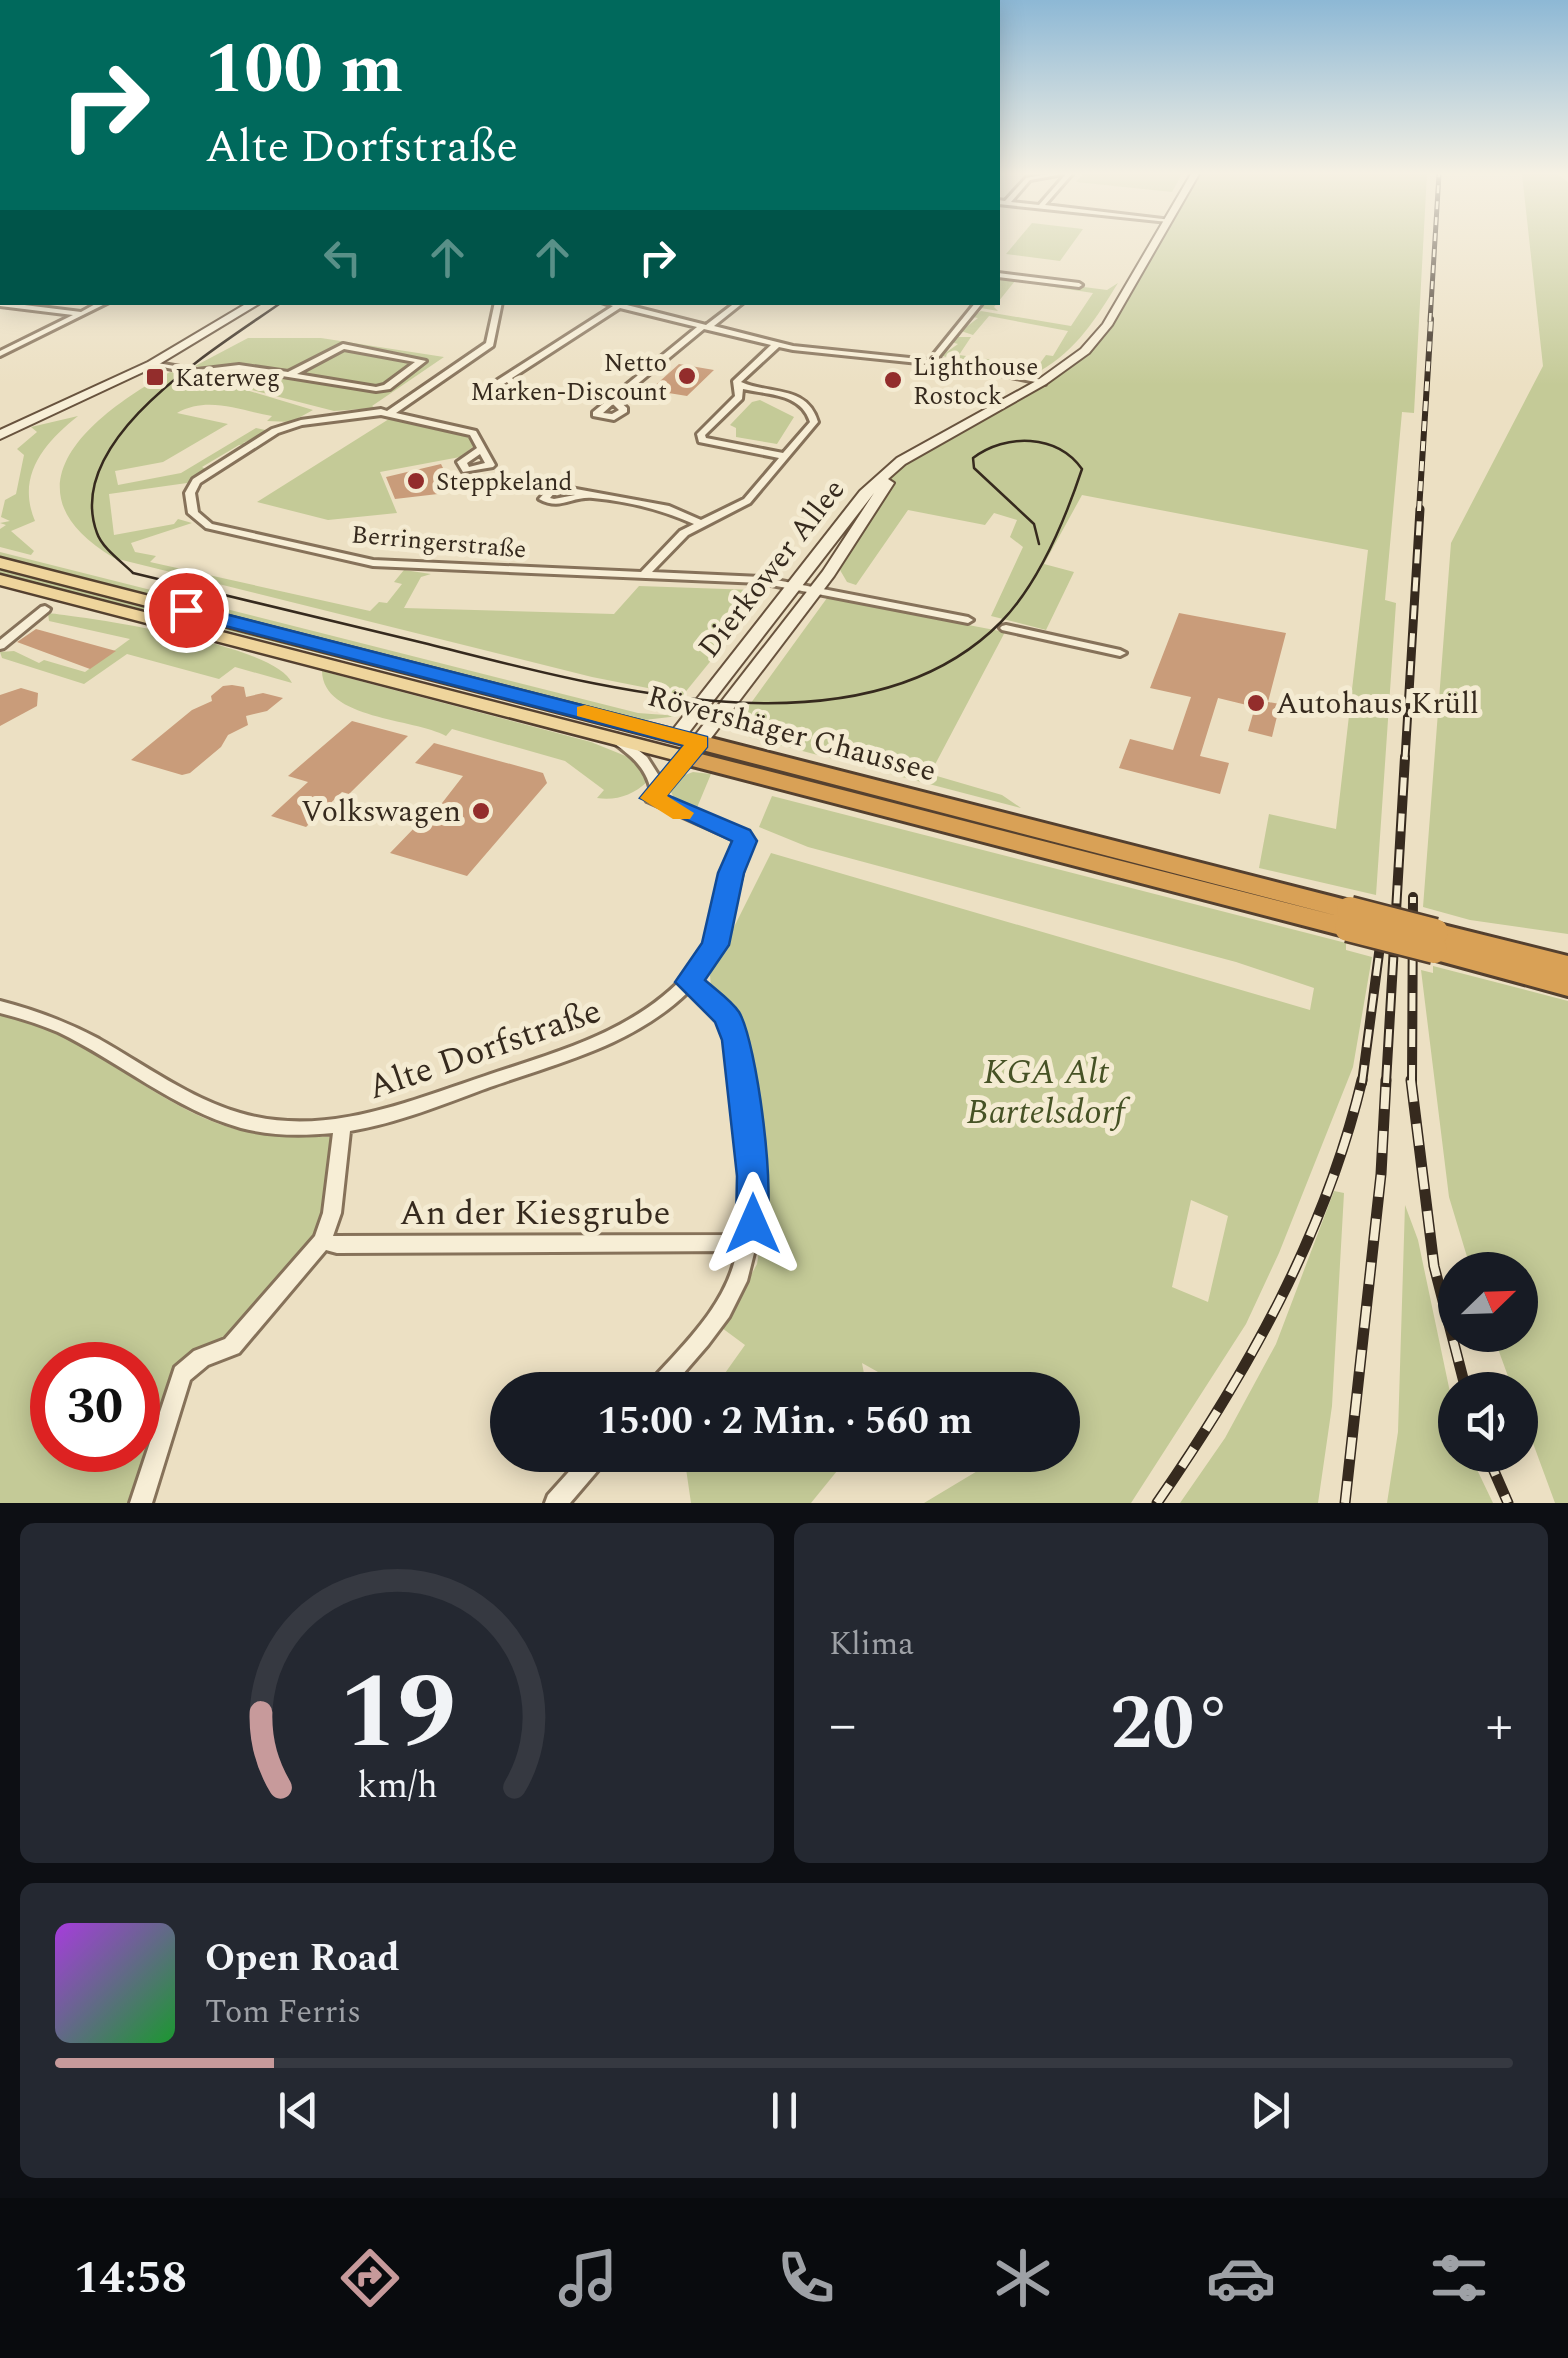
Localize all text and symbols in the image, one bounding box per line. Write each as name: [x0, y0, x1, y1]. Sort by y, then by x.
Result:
text: 100 m: [205, 17, 403, 123]
icon: right: [40, 40, 170, 170]
text: Alte Dorfstraße: [205, 113, 518, 182]
icon: left: [315, 230, 370, 285]
icon: ahead: [420, 230, 475, 285]
icon: ahead: [525, 230, 580, 285]
icon: right: [630, 230, 685, 285]
place label: Netto Marken-Discount: [470, 345, 667, 412]
place label: Lighthouse Rostock: [913, 349, 1038, 416]
place label: Katerweg: [175, 360, 280, 398]
marker: Netto Marken-Discount: [676, 365, 698, 387]
marker: Katerweg: [144, 366, 166, 388]
marker: Lighthouse Rostock: [882, 369, 904, 391]
place label: Steppkeland: [436, 464, 573, 502]
street label: Dierkower Allee: [687, 469, 857, 668]
marker: Steppkeland: [405, 470, 427, 492]
street label: Berringerstraße: [350, 516, 528, 570]
pin: [144, 568, 229, 653]
icon: arrive: [159, 583, 214, 638]
street label: Rövershäger Chaussee: [642, 673, 941, 795]
place label: Autohaus Krüll: [1276, 681, 1479, 727]
marker: Autohaus Krüll: [1245, 692, 1267, 714]
place label: Volkswagen: [301, 789, 461, 835]
marker: Volkswagen: [470, 800, 492, 822]
street label: Alte Dorfstraße: [361, 985, 608, 1114]
park label: KGA Alt Bartelsdorf: [966, 1046, 1131, 1139]
position arrow: [701, 1172, 805, 1276]
street label: An der Kiesgrube: [399, 1187, 671, 1240]
north arrow: [1438, 1252, 1538, 1352]
map controls: [1438, 1252, 1538, 1472]
speed limit sign: 30: [30, 1342, 160, 1472]
button: sound: [1438, 1372, 1538, 1472]
text: 15:00 · 2 Min. · 560 m: [597, 1393, 973, 1451]
text: Klima: [829, 1620, 914, 1669]
text: 19: [339, 1635, 455, 1793]
text: 20°: [1110, 1668, 1232, 1782]
text: −: [829, 1684, 857, 1767]
text: +: [1485, 1684, 1513, 1767]
text: km/h: [357, 1759, 437, 1814]
text: Open Road: [205, 1930, 400, 1988]
text: Tom Ferris: [205, 1988, 361, 2037]
icon: previous: [271, 2083, 326, 2138]
icon: pause: [757, 2083, 812, 2138]
icon: next: [1243, 2083, 1298, 2138]
icon: directions: [335, 2243, 405, 2313]
icon: music: [553, 2243, 623, 2313]
icon: phone: [771, 2243, 841, 2313]
icon: climate: [988, 2243, 1058, 2313]
icon: car: [1206, 2243, 1276, 2313]
icon: filters: [1424, 2243, 1494, 2313]
text: 14:58: [74, 2244, 187, 2313]

